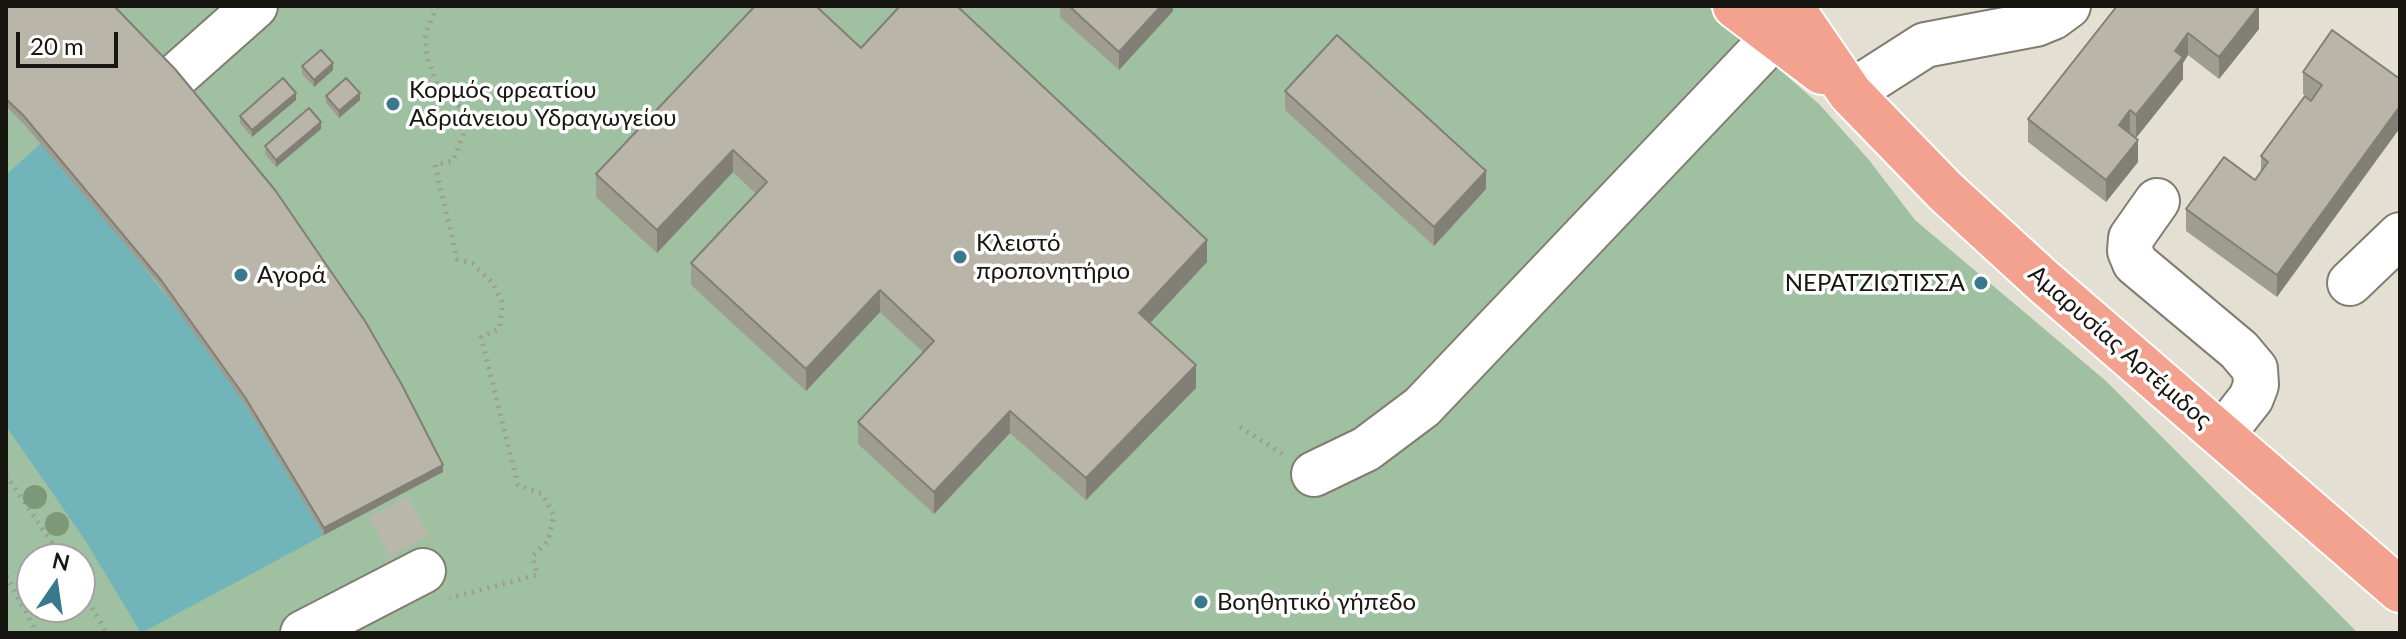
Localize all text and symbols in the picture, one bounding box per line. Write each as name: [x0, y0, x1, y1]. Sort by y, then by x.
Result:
scale bar: [20, 16, 122, 66]
text: 20 m: [30, 31, 84, 60]
place label: Κορμός φρεατίου Αδριάνειου Υδραγωγείου: [409, 76, 677, 132]
marker: Κορμός φρεατίου Αδριάνειου Υδραγωγείου: [384, 95, 402, 113]
place label: Κλειστό προπονητήριο: [976, 229, 1130, 285]
marker: Κλειστό προπονητήριο: [951, 248, 969, 266]
street label: Αμαρυσίας Αρτέμιδος: [2022, 260, 2218, 434]
place label: Αγορά: [257, 261, 326, 289]
marker: Αγορά: [232, 266, 250, 284]
place label: ΝΕΡΑΤΖΙΩΤΙΣΣΑ: [1785, 269, 1965, 297]
marker: ΝΕΡΑΤΖΙΩΤΙΣΣΑ: [1972, 274, 1990, 292]
north arrow: [16, 543, 96, 623]
text: N: [50, 546, 72, 576]
place label: Βοηθητικό γήπεδο: [1217, 588, 1416, 616]
marker: Βοηθητικό γήπεδο: [1192, 593, 1210, 611]

